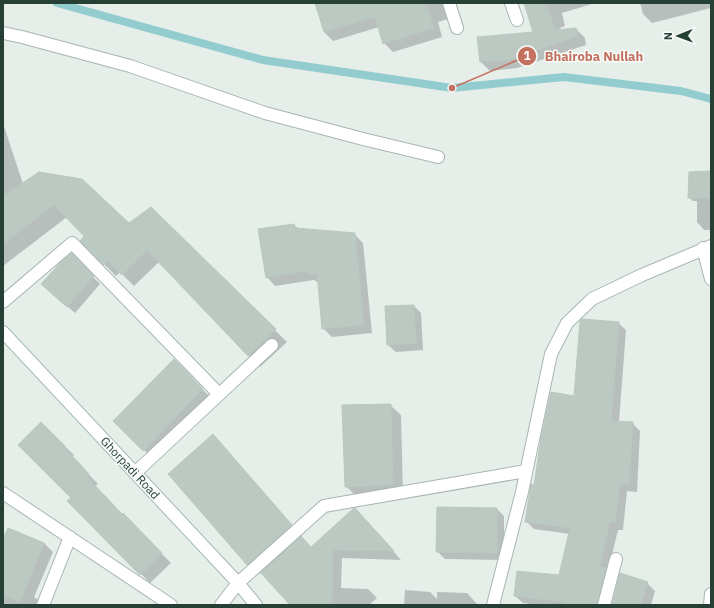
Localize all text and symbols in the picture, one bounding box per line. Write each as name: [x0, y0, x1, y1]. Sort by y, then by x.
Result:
north arrow: [658, 16, 698, 56]
text: N: [661, 32, 675, 40]
callout: Bhairoba Nullah: [517, 44, 651, 69]
text: 1: [523, 48, 531, 63]
text: Bhairoba Nullah: [545, 48, 643, 65]
street label: Ghorpadi Road: [98, 433, 163, 502]

